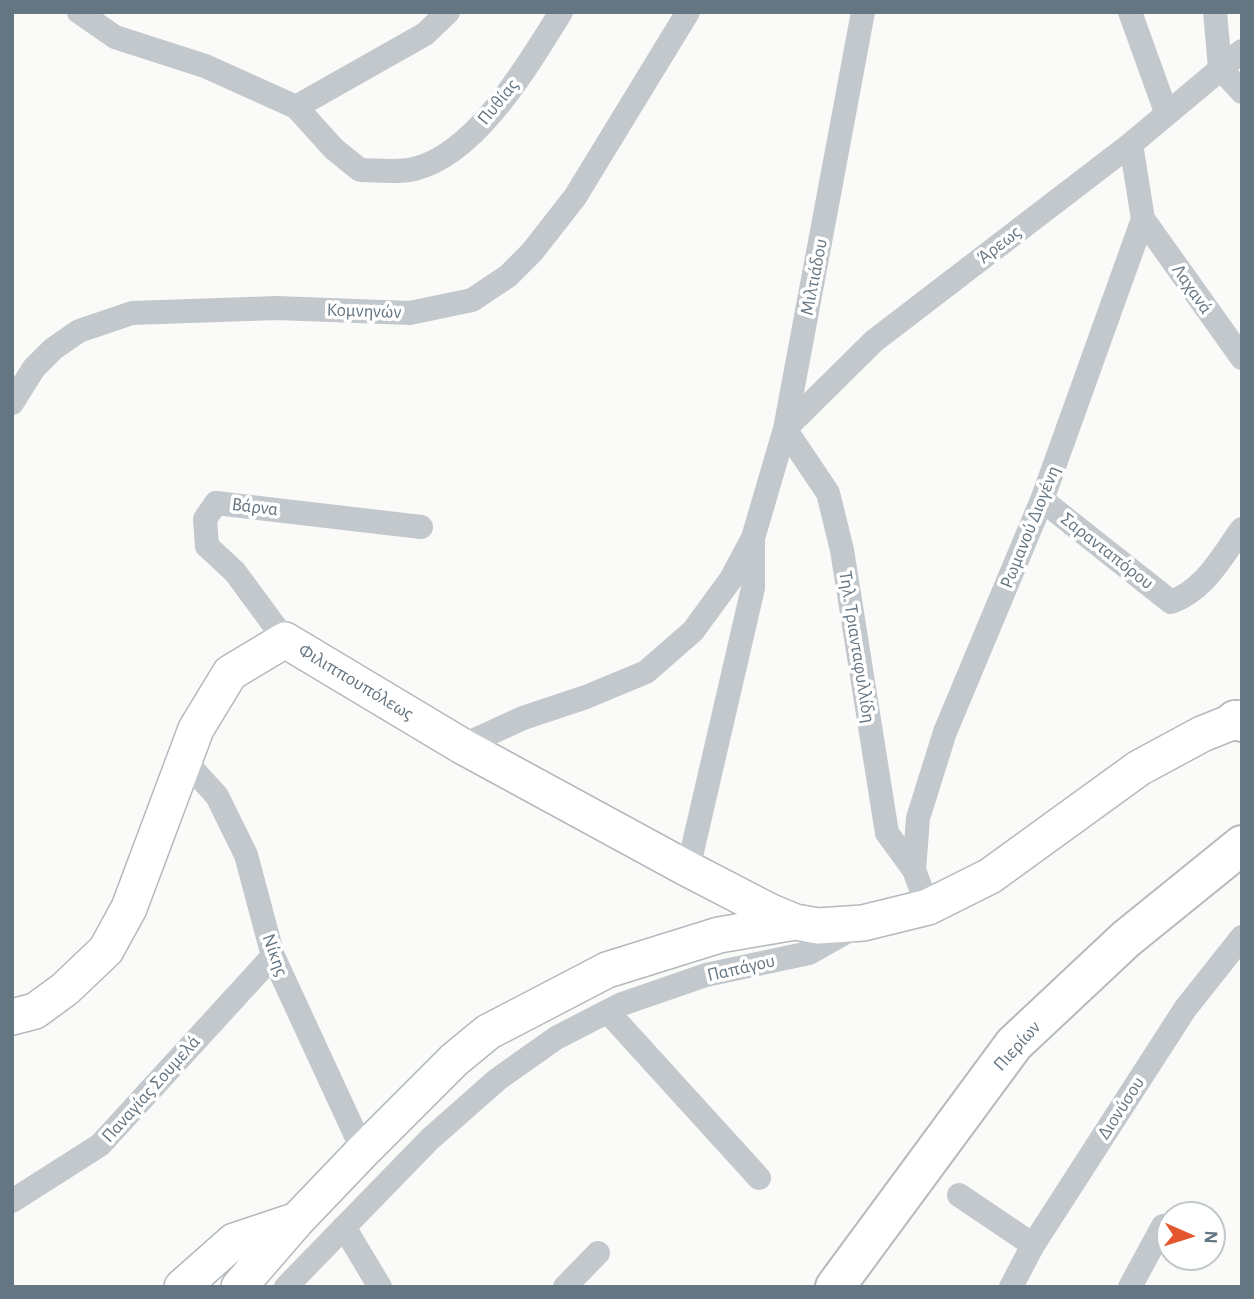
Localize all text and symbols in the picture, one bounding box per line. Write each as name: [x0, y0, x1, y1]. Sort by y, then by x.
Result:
street label: Πυθίας: [473, 74, 523, 130]
street label: Άρεως: [973, 221, 1025, 269]
street label: Μιλτιάδου: [795, 237, 833, 317]
street label: Λαχανά: [1167, 260, 1217, 318]
street label: Κομνηνών: [326, 298, 402, 324]
street label: Ρωμανού Διογένη: [995, 462, 1065, 592]
street label: Βάρνα: [230, 493, 280, 521]
street label: Σαρανταπόρου: [1056, 508, 1158, 594]
street label: Τηλ. Τριανταφυλλίδη: [834, 569, 880, 725]
street label: Φιλιππουπόλεως: [294, 639, 418, 725]
street label: Νίκης: [257, 931, 293, 979]
street label: Παπάγου: [705, 949, 777, 987]
street label: Πιερίων: [989, 1016, 1045, 1076]
street label: Παναγίας Σουμελά: [97, 1031, 205, 1147]
street label: Διονύσου: [1092, 1072, 1150, 1144]
north arrow: [1156, 1201, 1226, 1271]
text: N: [1201, 1230, 1220, 1244]

